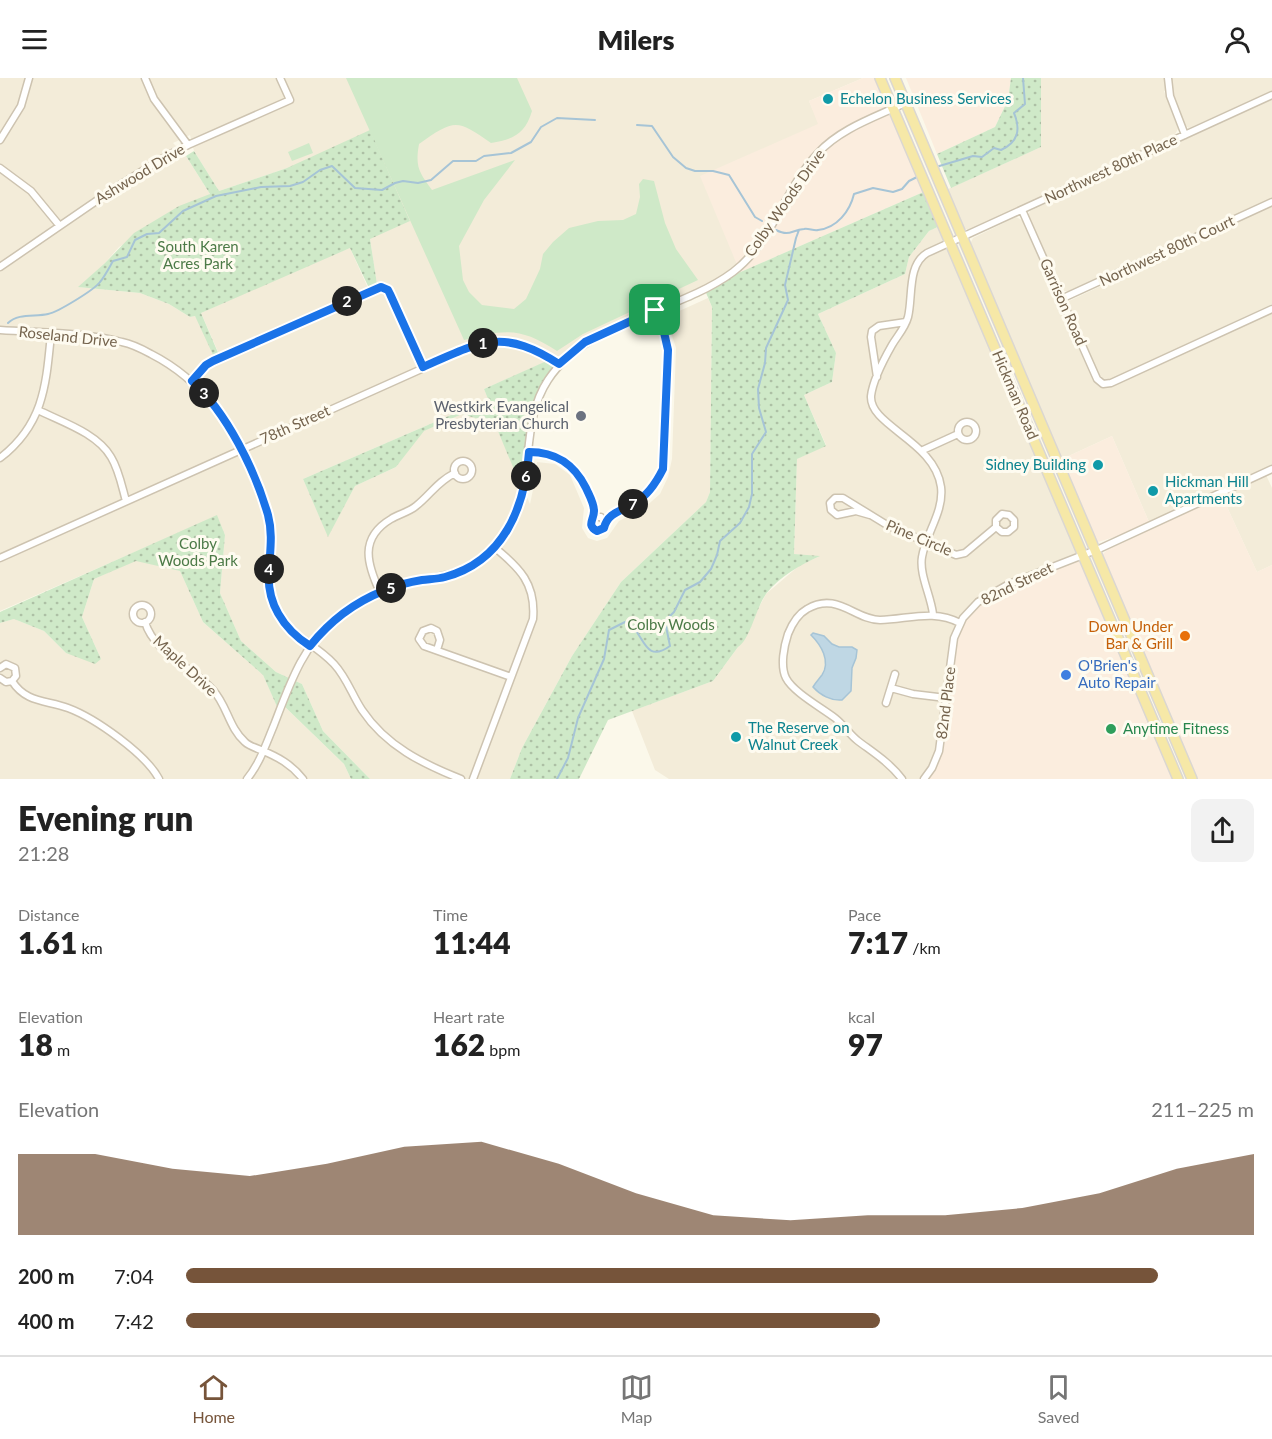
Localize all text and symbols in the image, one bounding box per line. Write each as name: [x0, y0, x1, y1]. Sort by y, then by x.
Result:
icon: menu: [18, 23, 51, 56]
text: Milers: [598, 23, 674, 56]
icon: person: [1221, 23, 1254, 56]
place label: Echelon Business Services: [840, 89, 1011, 107]
marker: Echelon Business Services: [821, 92, 835, 106]
street label: Northwest 80th Place: [1041, 129, 1180, 207]
street label: Ashwood Drive: [91, 139, 188, 207]
street label: Colby Woods Drive: [740, 145, 828, 260]
street label: Northwest 80th Court: [1096, 211, 1237, 289]
park label: South Karen Acres Park: [157, 237, 239, 272]
street label: Garrison Road: [1037, 255, 1091, 348]
pin: [629, 284, 680, 335]
pin: 2: [332, 286, 362, 316]
text: 2: [342, 291, 352, 310]
icon: arrive: [638, 293, 671, 326]
street label: Roseland Drive: [18, 322, 118, 350]
pin: 1: [468, 328, 498, 358]
text: 1: [478, 333, 488, 352]
street label: Hickman Road: [989, 347, 1043, 442]
pin: 3: [189, 378, 219, 408]
text: 3: [199, 383, 209, 402]
place label: Westkirk Evangelical Presbyterian Church: [434, 397, 569, 432]
street label: 78th Street: [257, 400, 333, 447]
marker: Westkirk Evangelical Presbyterian Church: [574, 409, 588, 423]
place label: Sidney Building: [985, 455, 1086, 473]
marker: Sidney Building: [1091, 458, 1105, 472]
pin: 6: [511, 461, 541, 491]
text: 6: [521, 466, 531, 485]
place label: Hickman Hill Apartments: [1165, 472, 1249, 507]
marker: Hickman Hill Apartments: [1146, 484, 1160, 498]
pin: 7: [618, 489, 648, 519]
text: 7: [628, 494, 638, 513]
street label: Pine Circle: [884, 515, 955, 559]
park label: Colby Woods Park: [158, 534, 238, 569]
pin: 4: [254, 554, 284, 584]
street label: 82nd Street: [978, 558, 1056, 608]
text: 4: [264, 559, 274, 578]
pin: 5: [376, 573, 406, 603]
text: 5: [386, 578, 396, 597]
park label: Colby Woods: [627, 615, 715, 633]
place label: Down Under Bar & Grill: [1088, 617, 1174, 652]
marker: Down Under Bar & Grill: [1178, 629, 1192, 643]
street label: Maple Drive: [150, 631, 221, 699]
place label: O'Brien's Auto Repair: [1078, 656, 1156, 691]
street label: 82nd Place: [932, 666, 958, 740]
marker: O'Brien's Auto Repair: [1059, 668, 1073, 682]
place label: The Reserve on Walnut Creek: [748, 718, 850, 753]
place label: Anytime Fitness: [1123, 719, 1229, 737]
marker: Anytime Fitness: [1104, 722, 1118, 736]
marker: The Reserve on Walnut Creek: [729, 730, 743, 744]
text: Evening run: [18, 798, 193, 838]
button: share: [1191, 799, 1254, 862]
text: 21:28: [18, 841, 69, 865]
text: Distance: [18, 905, 79, 924]
text: Time: [433, 905, 468, 924]
text: Pace: [848, 905, 881, 924]
text: 1.61: [18, 924, 77, 960]
text: 11:44: [433, 924, 511, 960]
text: 7:17: [848, 924, 908, 960]
text: km: [77, 938, 103, 957]
text: /km: [908, 938, 941, 957]
text: Elevation: [18, 1007, 83, 1026]
text: Heart rate: [433, 1007, 505, 1026]
text: kcal: [848, 1007, 875, 1026]
text: 18: [18, 1026, 53, 1062]
text: 162: [433, 1026, 485, 1062]
text: 97: [848, 1026, 883, 1062]
text: m: [53, 1040, 70, 1059]
text: bpm: [485, 1040, 520, 1059]
text: Elevation: [18, 1097, 99, 1121]
text: 211–225 m: [1151, 1097, 1254, 1121]
text: 200 m: [18, 1264, 74, 1288]
text: 7:04: [114, 1264, 154, 1288]
text: 400 m: [18, 1309, 74, 1333]
text: 7:42: [114, 1309, 154, 1333]
tab: Home: [192, 1371, 235, 1426]
tab: Map: [620, 1371, 653, 1426]
tab: Saved: [1038, 1371, 1080, 1426]

